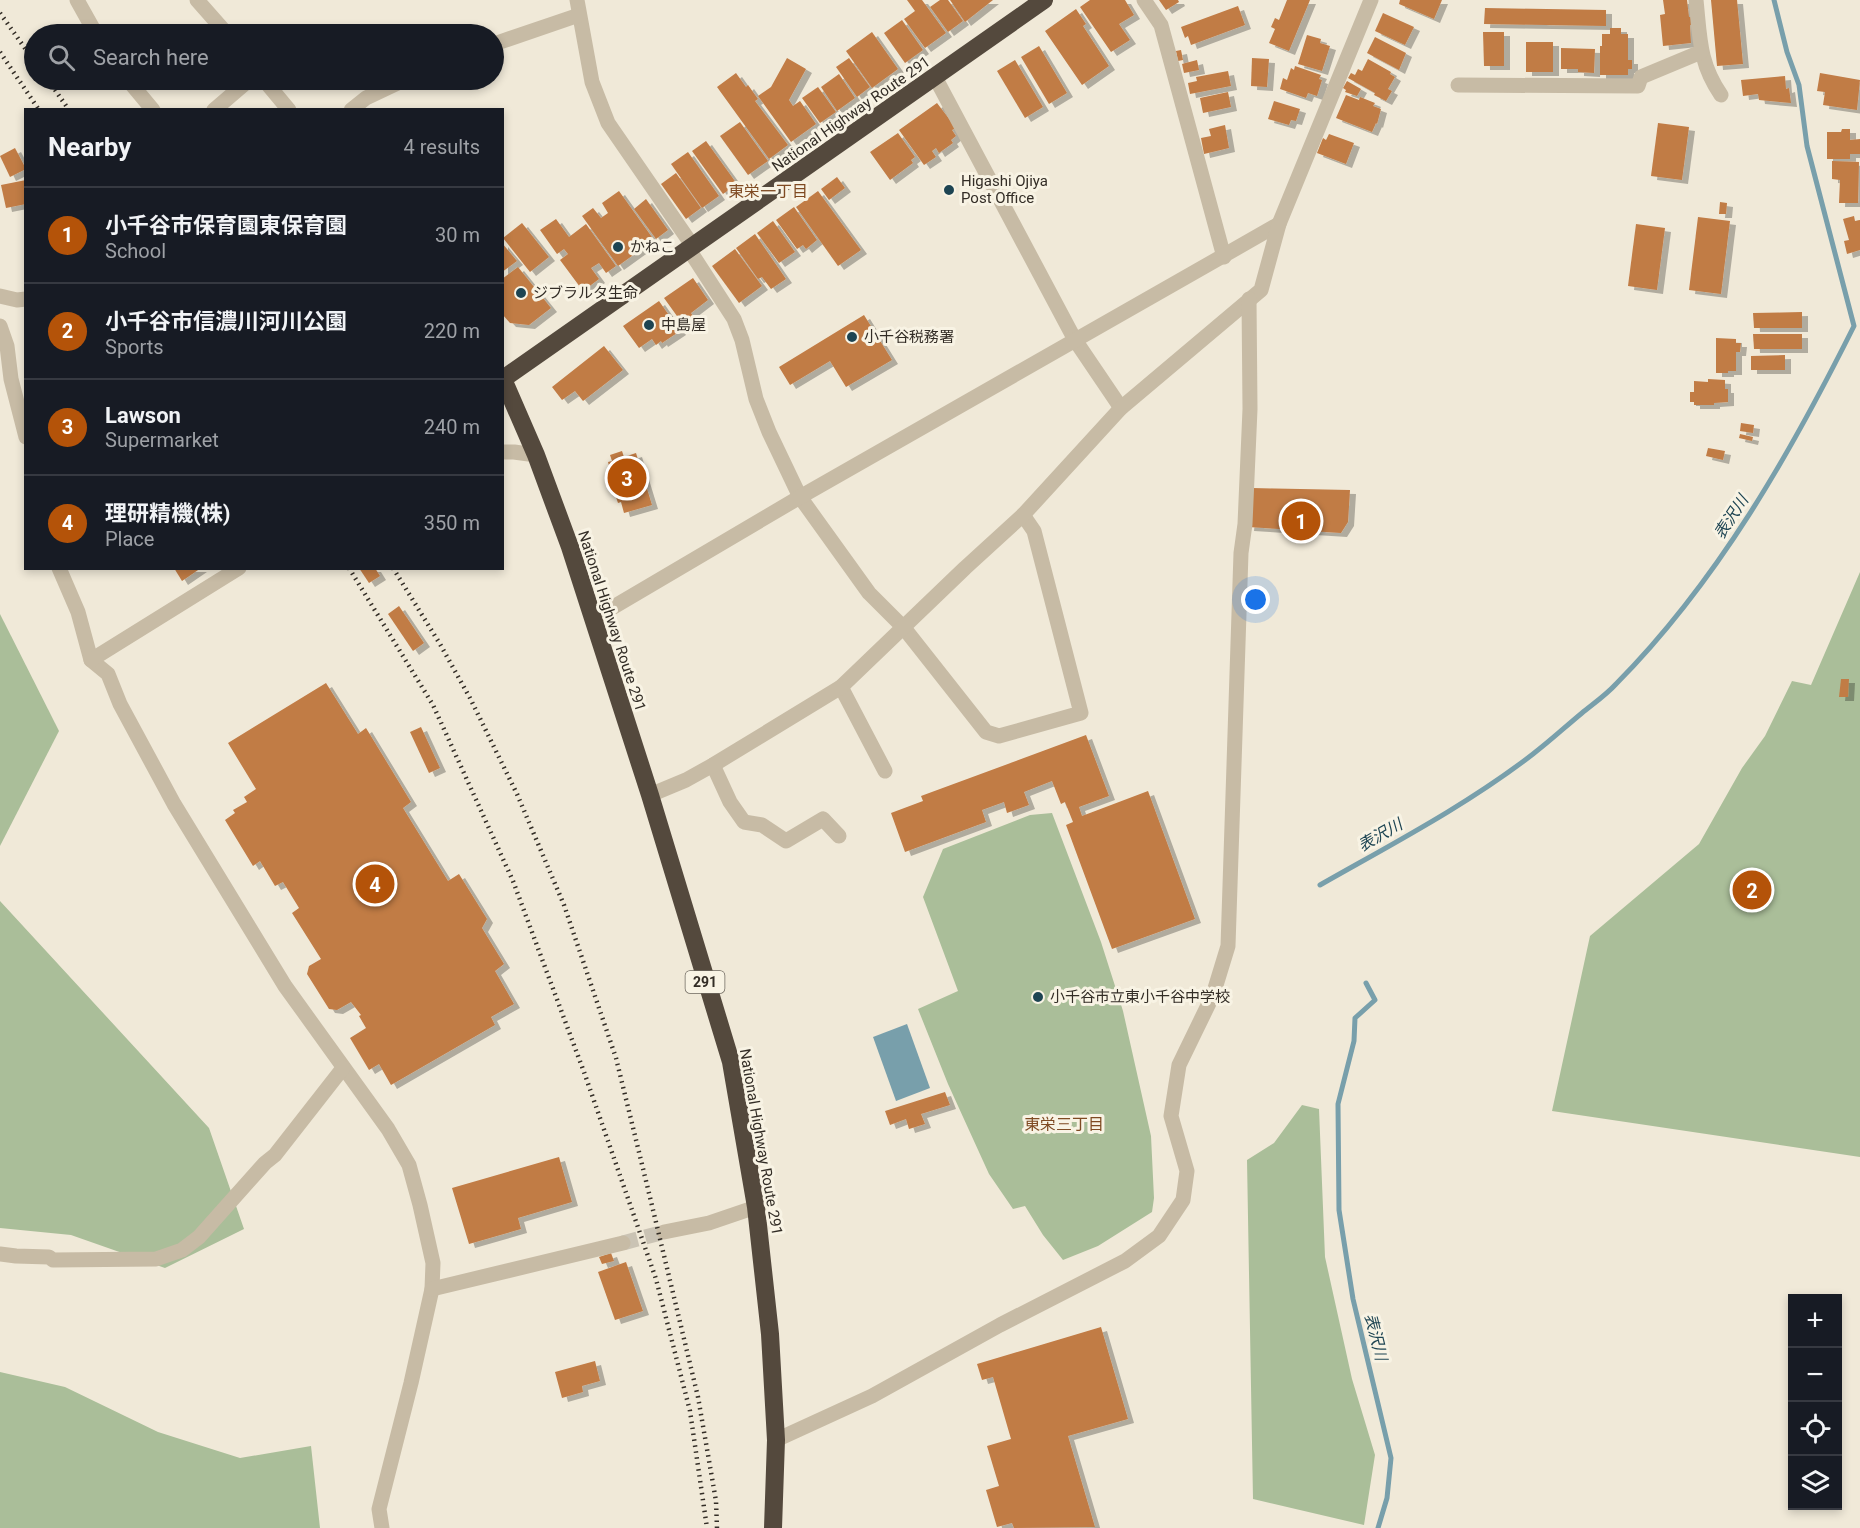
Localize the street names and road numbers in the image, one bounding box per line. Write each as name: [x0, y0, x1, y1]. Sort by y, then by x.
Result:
street label: National Highway Route 291: [768, 52, 934, 176]
street label: National Highway Route 291: [574, 528, 650, 714]
road number: 291: [686, 971, 724, 993]
street label: National Highway Route 291: [736, 1047, 786, 1237]

